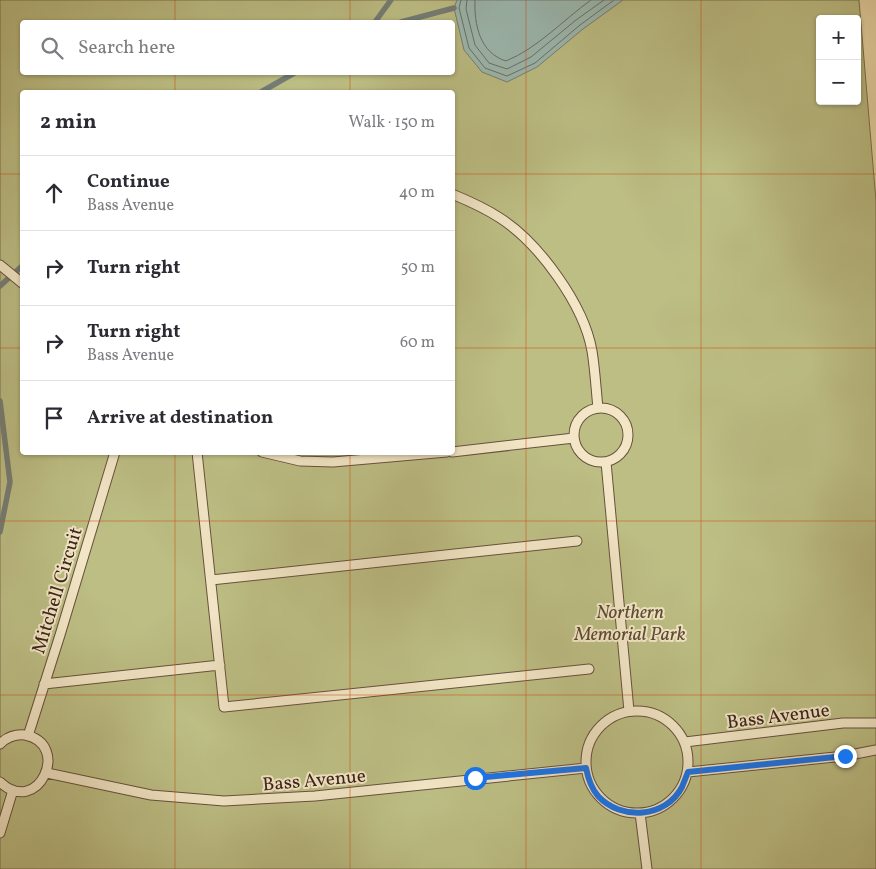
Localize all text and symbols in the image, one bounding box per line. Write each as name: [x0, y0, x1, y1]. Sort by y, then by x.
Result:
map controls: [816, 15, 861, 105]
button: +: [816, 15, 861, 60]
search box: [20, 20, 455, 75]
icon: search: [38, 34, 66, 62]
text: Search here: [78, 35, 175, 61]
button: −: [816, 60, 861, 105]
text: 2 min: [40, 108, 97, 137]
text: Walk · 150 m: [349, 112, 435, 134]
text: Continue: [87, 169, 170, 195]
icon: ahead: [40, 179, 68, 207]
text: 40 m: [399, 182, 435, 204]
text: Bass Avenue: [87, 195, 174, 217]
icon: right: [40, 254, 68, 282]
text: Turn right: [87, 255, 180, 281]
text: 50 m: [401, 257, 435, 279]
text: Turn right: [87, 319, 180, 345]
icon: right: [40, 329, 68, 357]
text: 60 m: [400, 332, 435, 354]
text: Bass Avenue: [87, 345, 174, 367]
icon: arrive: [40, 404, 68, 432]
text: Arrive at destination: [87, 405, 273, 431]
street label: Mitchell Circuit: [26, 524, 90, 657]
park label: Northern Memorial Park: [573, 600, 686, 648]
street label: Bass Avenue: [725, 698, 831, 736]
route end: [834, 745, 857, 768]
street label: Bass Avenue: [261, 764, 367, 798]
route start: [464, 767, 487, 790]

